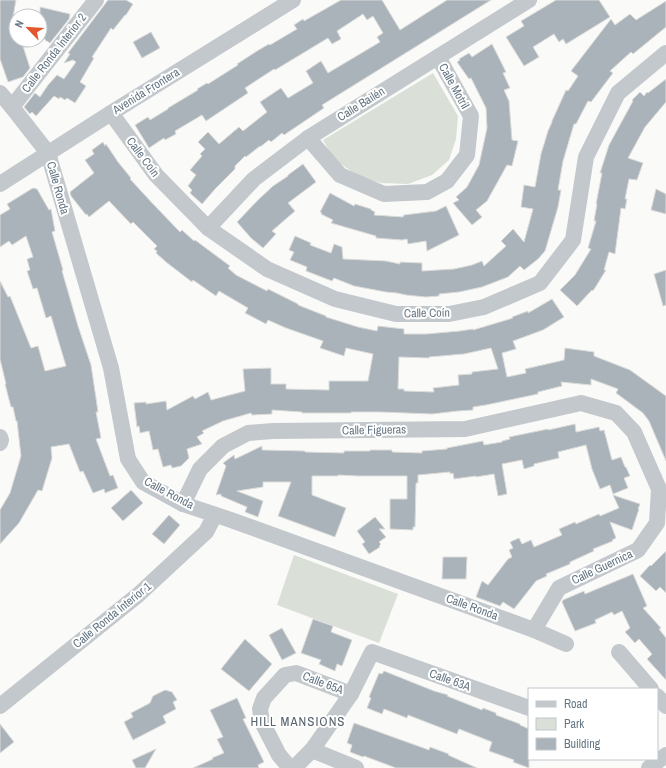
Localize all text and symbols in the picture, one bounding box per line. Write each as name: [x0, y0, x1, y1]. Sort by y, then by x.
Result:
north arrow: [8, 8, 48, 48]
street label: Calle Ronda Interior 2: [18, 10, 90, 96]
text: N: [11, 18, 27, 30]
street label: Calle Motril: [435, 60, 473, 112]
street label: Avenida Frontera: [109, 64, 183, 118]
street label: Calle Bailén: [334, 83, 388, 125]
street label: Calle Coín: [123, 134, 163, 180]
street label: Calle Ronda: [43, 160, 73, 217]
street label: Calle Coín: [404, 305, 450, 321]
street label: Calle Figueras: [342, 421, 406, 439]
street label: Calle Ronda: [141, 473, 197, 513]
street label: Calle Guernica: [569, 546, 636, 588]
street label: Calle Ronda Interior 1: [70, 578, 155, 652]
street label: Calle Ronda: [444, 590, 501, 624]
street label: Calle 63A: [427, 665, 473, 695]
street label: Calle 65A: [300, 668, 346, 698]
legend: [528, 688, 658, 760]
text: Road: [564, 696, 588, 712]
district label: HILL MANSIONS: [251, 713, 345, 730]
text: Park: [564, 716, 584, 732]
text: Building: [564, 736, 601, 752]

